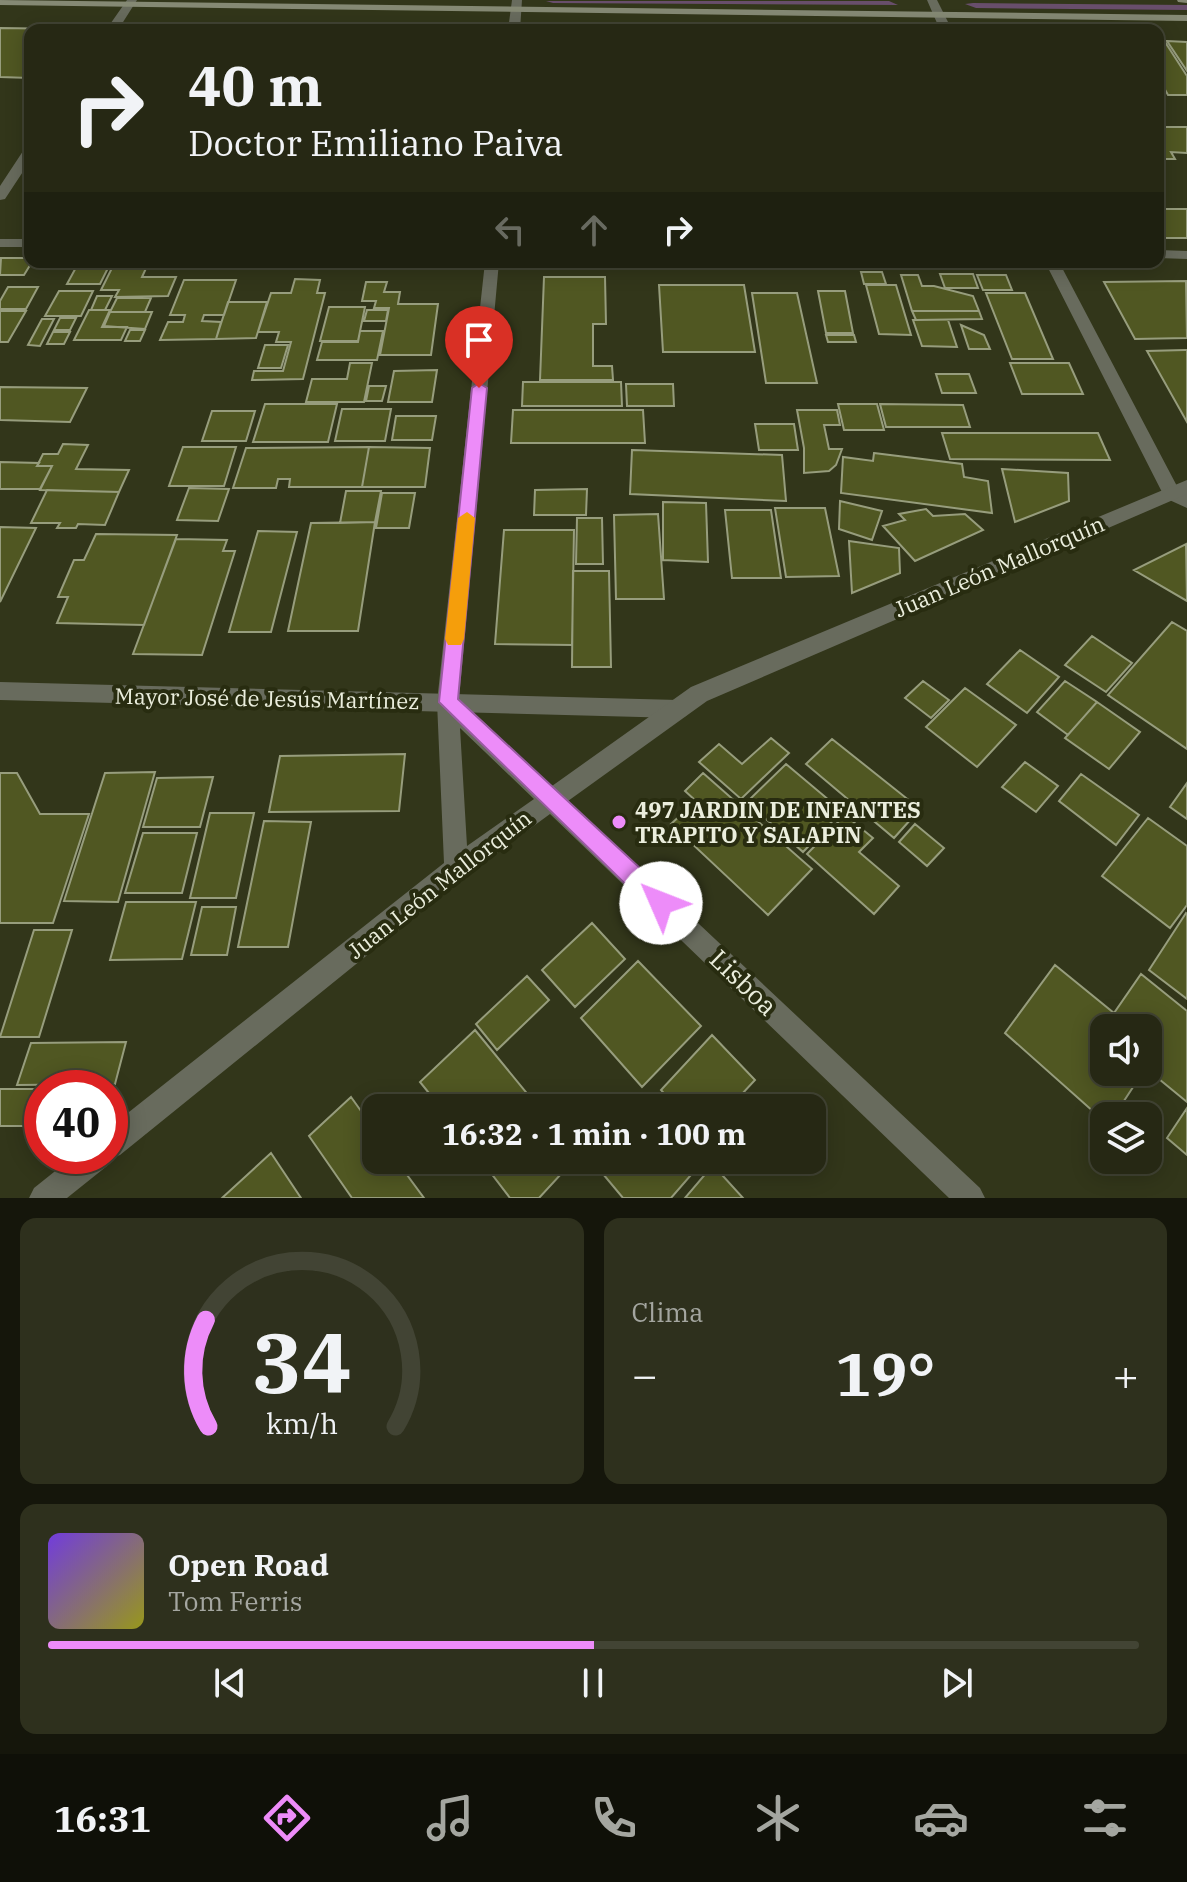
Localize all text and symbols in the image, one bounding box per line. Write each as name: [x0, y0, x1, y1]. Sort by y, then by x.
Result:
text: 40 m: [188, 49, 323, 121]
icon: right: [56, 56, 160, 160]
text: Doctor Emiliano Paiva: [188, 119, 564, 166]
icon: left: [488, 208, 532, 252]
icon: ahead: [572, 208, 616, 252]
icon: right: [656, 208, 700, 252]
pin: [445, 306, 513, 388]
icon: arrive: [457, 318, 501, 362]
street label: Juan León Mallorquín: [890, 509, 1108, 623]
street label: Mayor José de Jesús Martínez: [115, 681, 419, 715]
place label: 497 JARDIN DE INFANTES TRAPITO Y SALAPIN: [635, 795, 921, 849]
street label: Juan León Mallorquín: [341, 803, 537, 965]
marker: 497 JARDIN DE INFANTES TRAPITO Y SALAPIN: [610, 813, 628, 831]
position arrow: [619, 861, 703, 945]
street label: Lisboa: [703, 942, 785, 1022]
map controls: [1090, 1014, 1162, 1174]
button: sound: [1090, 1014, 1162, 1086]
speed limit sign: 40: [24, 1070, 128, 1174]
button: layers: [1090, 1102, 1162, 1174]
text: 16:32 · 1 min · 100 m: [442, 1114, 746, 1153]
text: Clima: [632, 1295, 703, 1329]
text: 34: [252, 1308, 352, 1416]
text: 19°: [835, 1334, 935, 1413]
text: −: [632, 1346, 658, 1403]
text: +: [1113, 1346, 1139, 1403]
text: km/h: [266, 1405, 338, 1442]
text: Open Road: [168, 1545, 329, 1584]
text: Tom Ferris: [168, 1584, 302, 1618]
icon: previous: [208, 1661, 252, 1705]
icon: pause: [571, 1661, 615, 1705]
icon: next: [935, 1661, 979, 1705]
icon: directions: [259, 1790, 315, 1846]
icon: music: [422, 1790, 478, 1846]
icon: phone: [586, 1790, 642, 1846]
icon: climate: [750, 1790, 806, 1846]
icon: car: [913, 1790, 969, 1846]
icon: filters: [1077, 1790, 1133, 1846]
text: 16:31: [54, 1795, 151, 1842]

